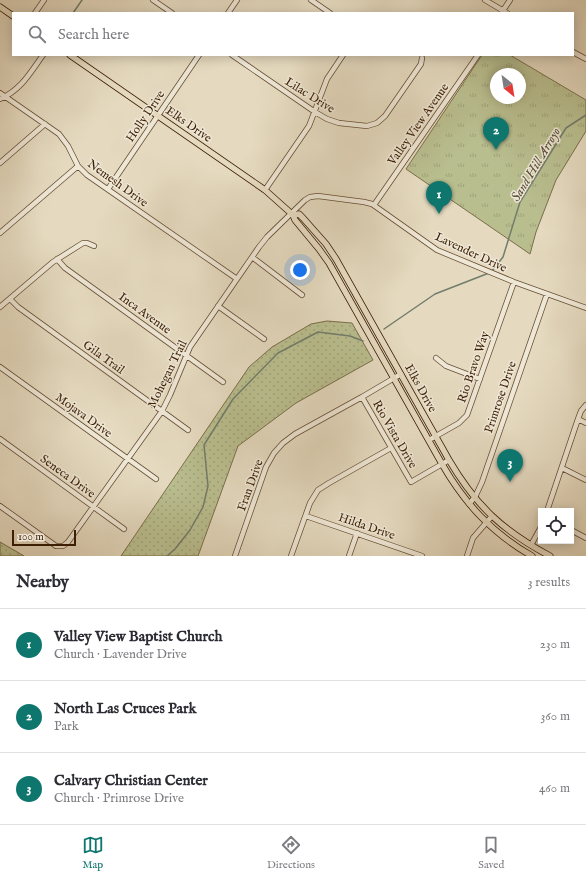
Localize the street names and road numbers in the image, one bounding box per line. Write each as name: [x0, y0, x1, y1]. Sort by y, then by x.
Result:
street label: Lilac Drive: [282, 74, 338, 117]
street label: Valley View Avenue: [384, 80, 453, 169]
street label: Holly Drive: [123, 87, 169, 145]
street label: Elks Drive: [163, 103, 215, 146]
street label: Nemesh Drive: [84, 156, 151, 211]
street label: Lavender Drive: [432, 229, 510, 276]
street label: Inca Avenue: [116, 289, 174, 338]
street label: Rio Bravo Way: [454, 329, 493, 405]
street label: Gila Trail: [80, 337, 128, 378]
street label: Mohegan Trail: [144, 337, 191, 411]
street label: Primrose Drive: [481, 359, 520, 435]
street label: Elks Drive: [401, 362, 440, 415]
street label: Mojava Drive: [52, 390, 115, 441]
street label: Rio Vista Drive: [369, 397, 420, 472]
street label: Seneca Drive: [37, 451, 99, 502]
street label: Fran Drive: [234, 457, 267, 513]
street label: Hilda Drive: [337, 510, 398, 543]

